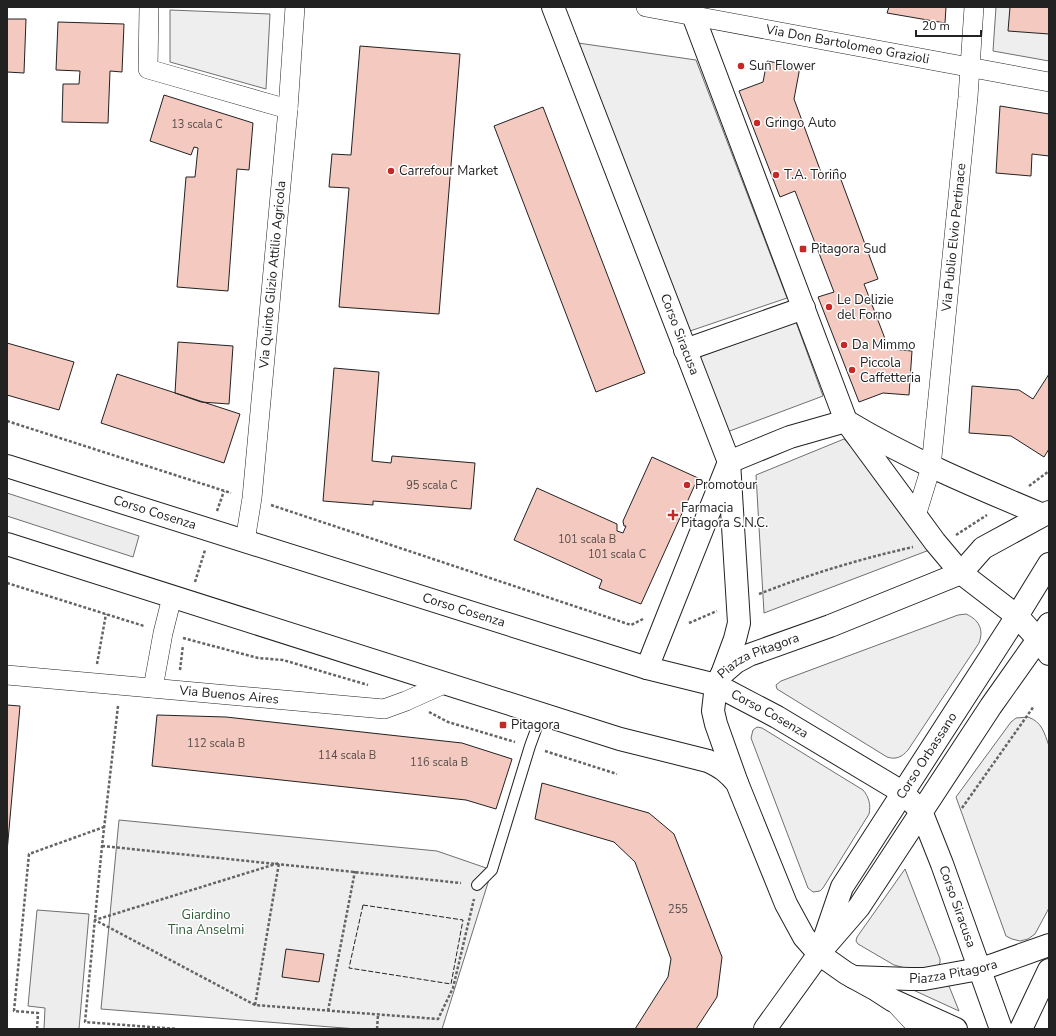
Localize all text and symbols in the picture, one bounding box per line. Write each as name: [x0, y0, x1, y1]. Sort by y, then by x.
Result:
scale bar: [916, 12, 981, 38]
text: 20 m: [922, 18, 950, 34]
street label: Via Don Bartolomeo Grazioli: [763, 20, 931, 69]
place label: Sun Flower: [749, 57, 816, 75]
marker: Sun Flower: [736, 61, 746, 71]
place label: Gringo Auto: [765, 114, 836, 132]
house number: 13 scala C: [171, 117, 223, 132]
marker: Gringo Auto: [752, 118, 762, 128]
place label: Carrefour Market: [399, 162, 498, 180]
street label: Via Publio Elvio Pertinace: [937, 162, 970, 313]
marker: Carrefour Market: [386, 166, 396, 176]
place label: T.A. Torino: [784, 166, 847, 184]
marker: T.A. Torino: [771, 170, 781, 180]
street label: Via Quinto Glizio Attilio Agricola: [255, 180, 290, 370]
place label: Pitagora Sud: [811, 240, 886, 258]
marker: Pitagora Sud: [798, 244, 808, 254]
street label: Corso Siracusa: [656, 291, 704, 378]
place label: Le Delizie del Forno: [837, 291, 894, 324]
marker: Le Delizie del Forno: [824, 302, 834, 312]
place label: Da Mimmo: [852, 336, 916, 354]
marker: Da Mimmo: [839, 340, 849, 350]
place label: Piccola Caffetteria: [860, 354, 921, 387]
marker: Piccola Caffetteria: [847, 365, 857, 375]
place label: Promotour: [695, 476, 757, 494]
house number: 95 scala C: [406, 478, 458, 493]
marker: Promotour: [682, 480, 692, 490]
street label: Corso Cosenza: [111, 491, 198, 534]
place label: Farmacia Pitagora S.N.C.: [681, 499, 768, 532]
marker: Farmacia Pitagora S.N.C.: [668, 510, 678, 520]
house number: 101 scala B: [558, 532, 616, 547]
house number: 101 scala C: [588, 547, 646, 562]
street label: Corso Cosenza: [420, 589, 507, 632]
street label: Piazza Pitagora: [714, 629, 802, 683]
street label: Via Buenos Aires: [178, 681, 280, 708]
street label: Corso Cosenza: [728, 685, 812, 743]
street label: Corso Orbassano: [892, 709, 961, 803]
place label: Pitagora: [511, 716, 560, 734]
marker: Pitagora: [498, 720, 508, 730]
house number: 112 scala B: [187, 736, 245, 751]
house number: 114 scala B: [318, 748, 376, 763]
house number: 116 scala B: [410, 755, 468, 770]
street label: Corso Siracusa: [934, 863, 980, 950]
house number: 255: [668, 902, 688, 917]
park label: Giardino Tina Anselmi: [168, 906, 244, 939]
street label: Piazza Pitagora: [909, 955, 1000, 988]

